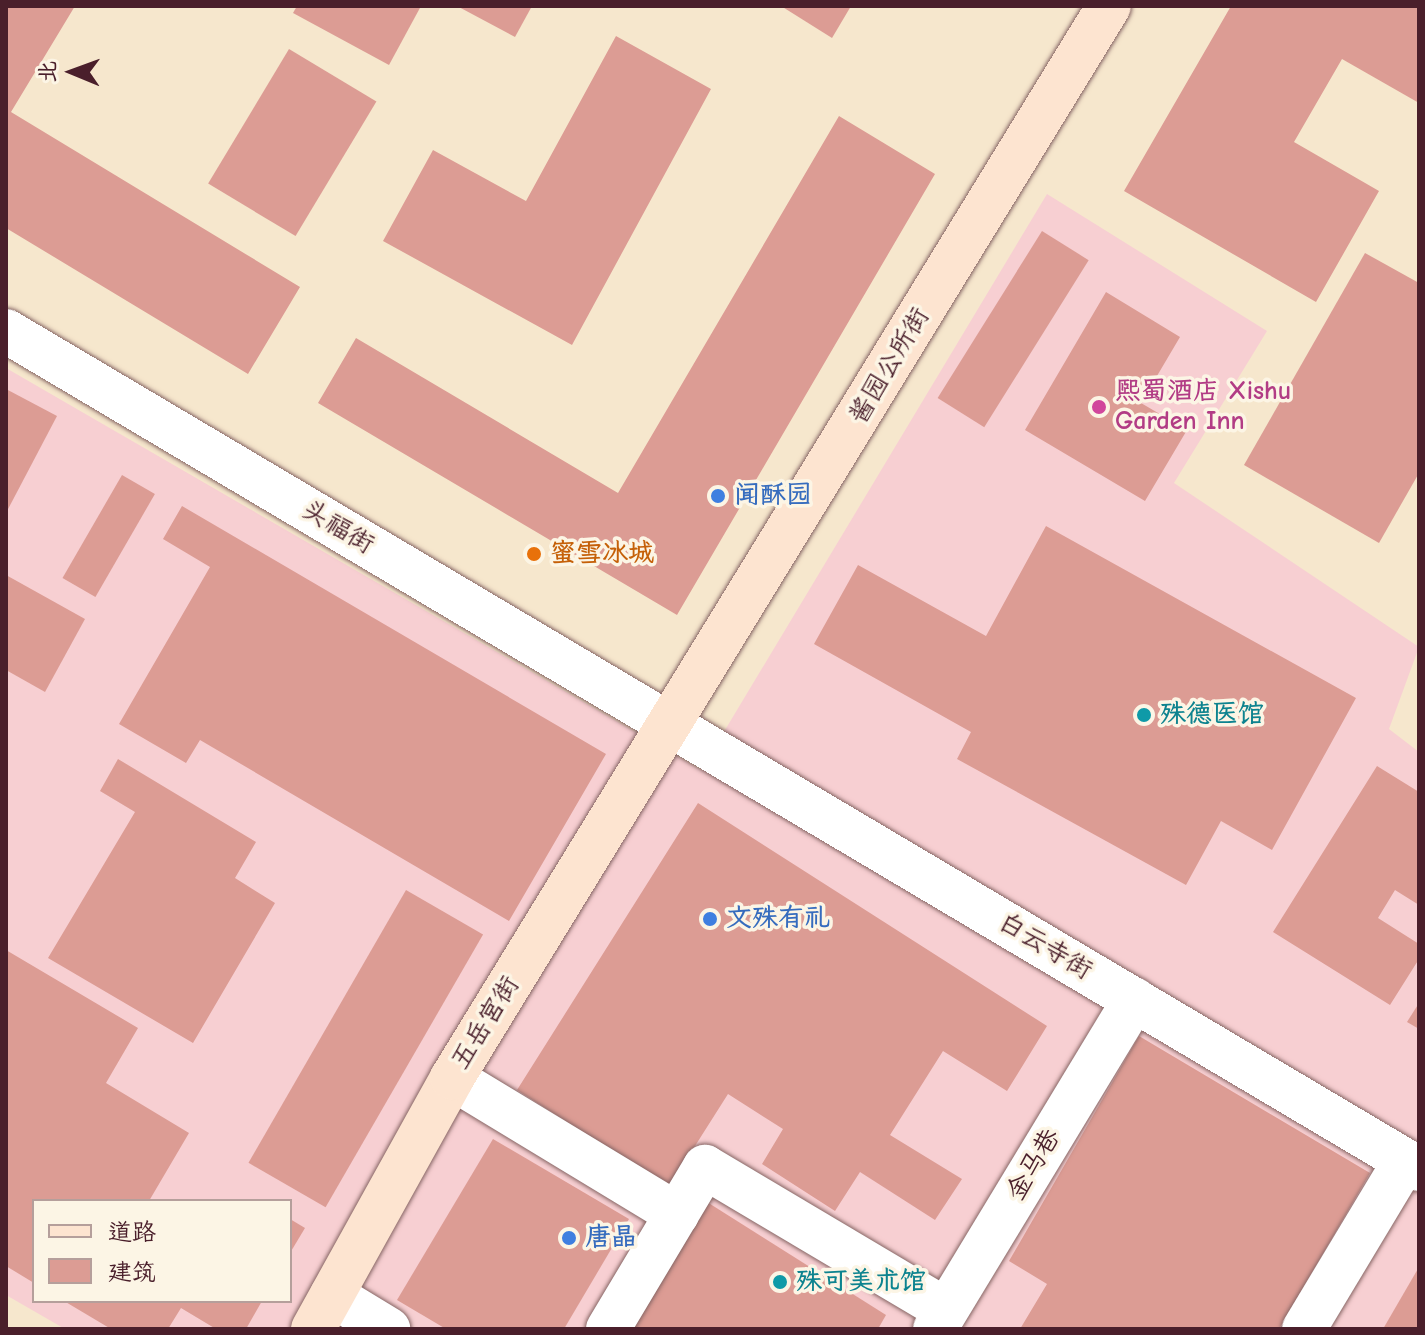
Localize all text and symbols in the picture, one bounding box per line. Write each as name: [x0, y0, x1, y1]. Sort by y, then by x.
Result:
north arrow: [32, 32, 112, 112]
text: 北: [35, 60, 61, 83]
street label: 酱园公所街: [843, 302, 937, 430]
place label: 熙蜀酒店 Xishu Garden Inn: [1115, 376, 1291, 438]
marker: 熙蜀酒店 Xishu Garden Inn: [1090, 398, 1108, 416]
place label: 闻酥园: [734, 480, 812, 512]
marker: 闻酥园: [709, 487, 727, 505]
street label: 头福街: [297, 495, 379, 561]
place label: 蜜雪冰城: [550, 538, 654, 570]
marker: 蜜雪冰城: [525, 545, 543, 563]
place label: 殊德医馆: [1160, 699, 1264, 731]
marker: 殊德医馆: [1135, 706, 1153, 724]
place label: 文殊有礼: [726, 903, 830, 935]
street label: 白云寺街: [992, 907, 1098, 987]
marker: 文殊有礼: [701, 910, 719, 928]
street label: 五岳宫街: [445, 971, 527, 1075]
street label: 金马巷: [1001, 1124, 1067, 1206]
legend: [32, 1199, 292, 1303]
text: 道路: [108, 1218, 156, 1246]
place label: 唐晶: [585, 1222, 637, 1254]
marker: 唐晶: [560, 1229, 578, 1247]
text: 建筑: [108, 1258, 156, 1286]
place label: 殊可美术馆: [796, 1266, 926, 1298]
marker: 殊可美术馆: [771, 1273, 789, 1291]

